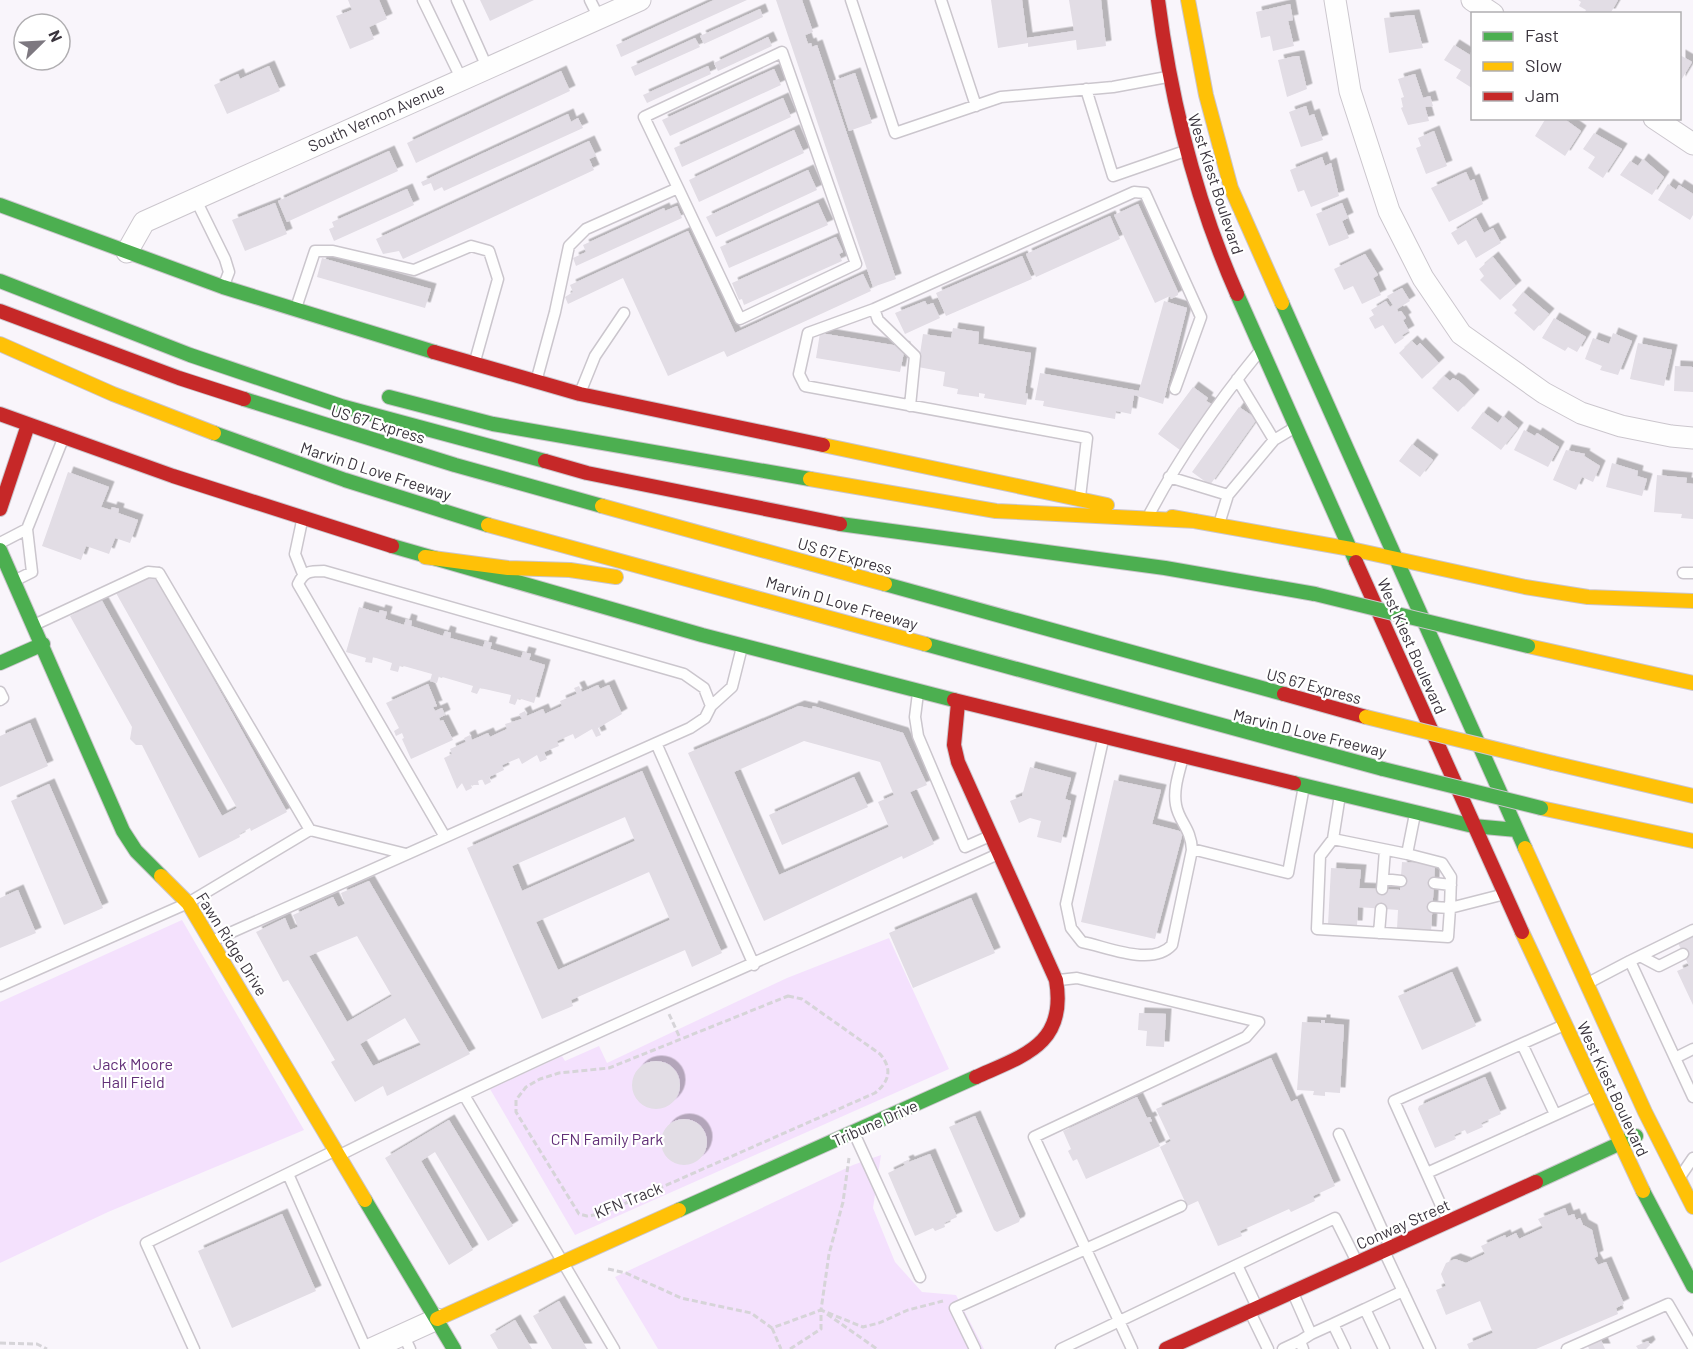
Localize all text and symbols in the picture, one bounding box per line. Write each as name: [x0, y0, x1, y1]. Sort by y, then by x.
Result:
north arrow: [12, 12, 72, 72]
legend: [1471, 12, 1681, 120]
text: Fast: [1525, 24, 1559, 46]
text: N: [45, 27, 67, 44]
text: Slow: [1525, 54, 1562, 76]
street label: South Vernon Avenue: [305, 78, 447, 155]
text: Jam: [1525, 84, 1559, 106]
street label: West Kiest Boulevard: [1185, 111, 1248, 257]
street label: US 67 Express: [329, 400, 427, 447]
street label: Marvin D Love Freeway: [298, 437, 454, 504]
street label: US 67 Express: [796, 533, 895, 578]
street label: Marvin D Love Freeway: [764, 572, 921, 634]
street label: West Kiest Boulevard: [1374, 575, 1451, 717]
street label: US 67 Express: [1265, 664, 1364, 707]
street label: Marvin D Love Freeway: [1231, 704, 1389, 761]
street label: Fawn Ridge Drive: [193, 888, 272, 999]
street label: West Kiest Boulevard: [1574, 1018, 1653, 1159]
park label: Jack Moore Hall Field: [93, 1054, 173, 1091]
street label: Tribune Drive: [829, 1095, 920, 1150]
park label: CFN Family Park: [551, 1129, 663, 1148]
street label: KFN Track: [591, 1177, 664, 1222]
street label: Conway Street: [1353, 1194, 1453, 1253]

